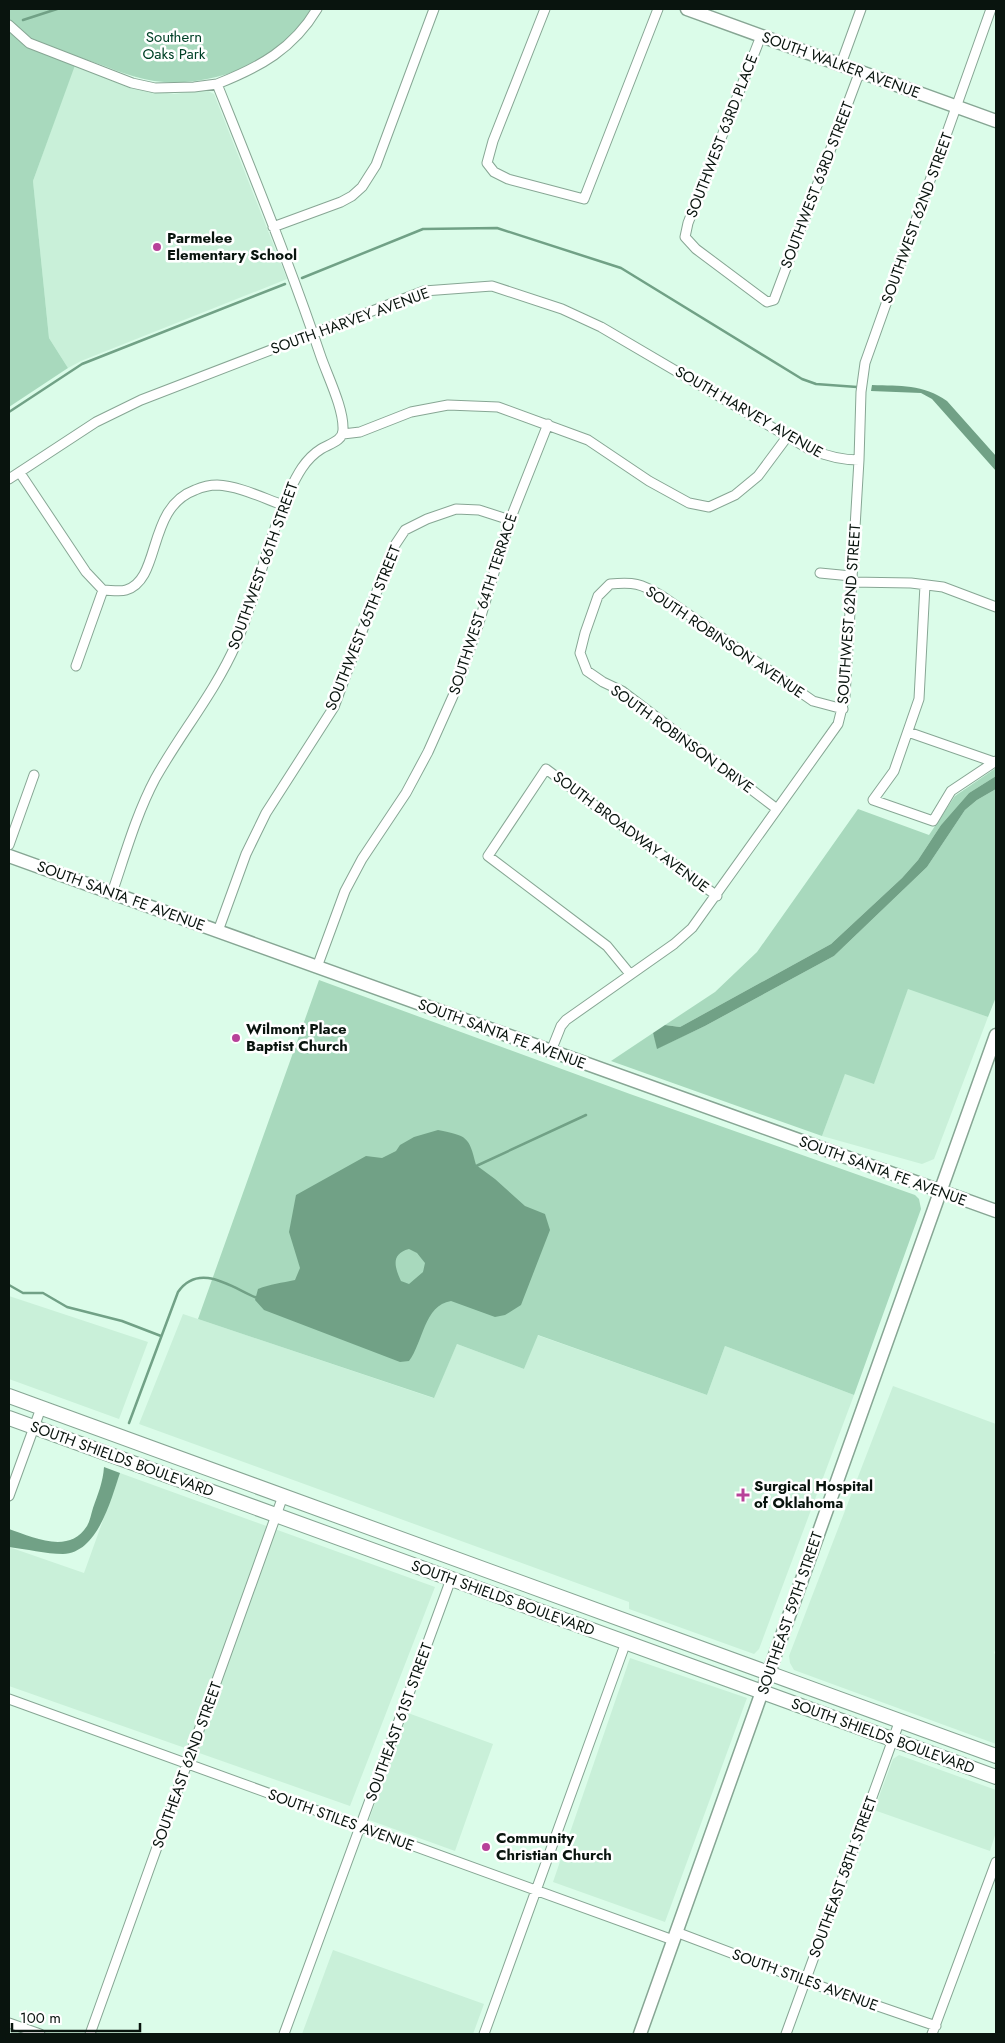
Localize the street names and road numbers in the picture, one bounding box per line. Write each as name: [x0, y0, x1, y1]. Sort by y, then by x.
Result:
street label: SOUTH WALKER AVENUE: [759, 26, 923, 104]
street label: SOUTHWEST 63RD PLACE: [681, 51, 763, 221]
street label: SOUTHWEST 63RD STREET: [775, 98, 859, 272]
street label: SOUTHWEST 62ND STREET: [876, 129, 958, 307]
street label: SOUTH HARVEY AVENUE: [268, 282, 432, 360]
street label: SOUTH HARVEY AVENUE: [671, 361, 827, 463]
street label: SOUTHWEST 66TH STREET: [222, 479, 304, 653]
street label: SOUTHWEST 64TH TERRACE: [443, 510, 523, 698]
street label: SOUTHWEST 62ND STREET: [832, 523, 866, 705]
street label: SOUTHWEST 65TH STREET: [320, 542, 406, 714]
street label: SOUTH ROBINSON AVENUE: [641, 580, 809, 704]
street label: SOUTH ROBINSON DRIVE: [606, 679, 758, 799]
street label: SOUTH BROADWAY AVENUE: [548, 766, 714, 898]
street label: SOUTH SANTA FE AVENUE: [34, 855, 208, 937]
street label: SOUTH SANTA FE AVENUE: [415, 993, 589, 1075]
street label: SOUTH SANTA FE AVENUE: [796, 1130, 970, 1212]
street label: SOUTH SHIELDS BOULEVARD: [27, 1416, 217, 1502]
street label: SOUTHEAST 59TH STREET: [752, 1529, 828, 1697]
street label: SOUTH SHIELDS BOULEVARD: [408, 1555, 598, 1641]
street label: SOUTHEAST 61ST STREET: [360, 1640, 438, 1804]
street label: SOUTHEAST 62ND STREET: [147, 1679, 227, 1851]
street label: SOUTH SHIELDS BOULEVARD: [788, 1693, 978, 1779]
street label: SOUTH STILES AVENUE: [265, 1783, 417, 1857]
street label: SOUTHEAST 58TH STREET: [804, 1793, 882, 1961]
street label: SOUTH STILES AVENUE: [729, 1943, 881, 2017]

